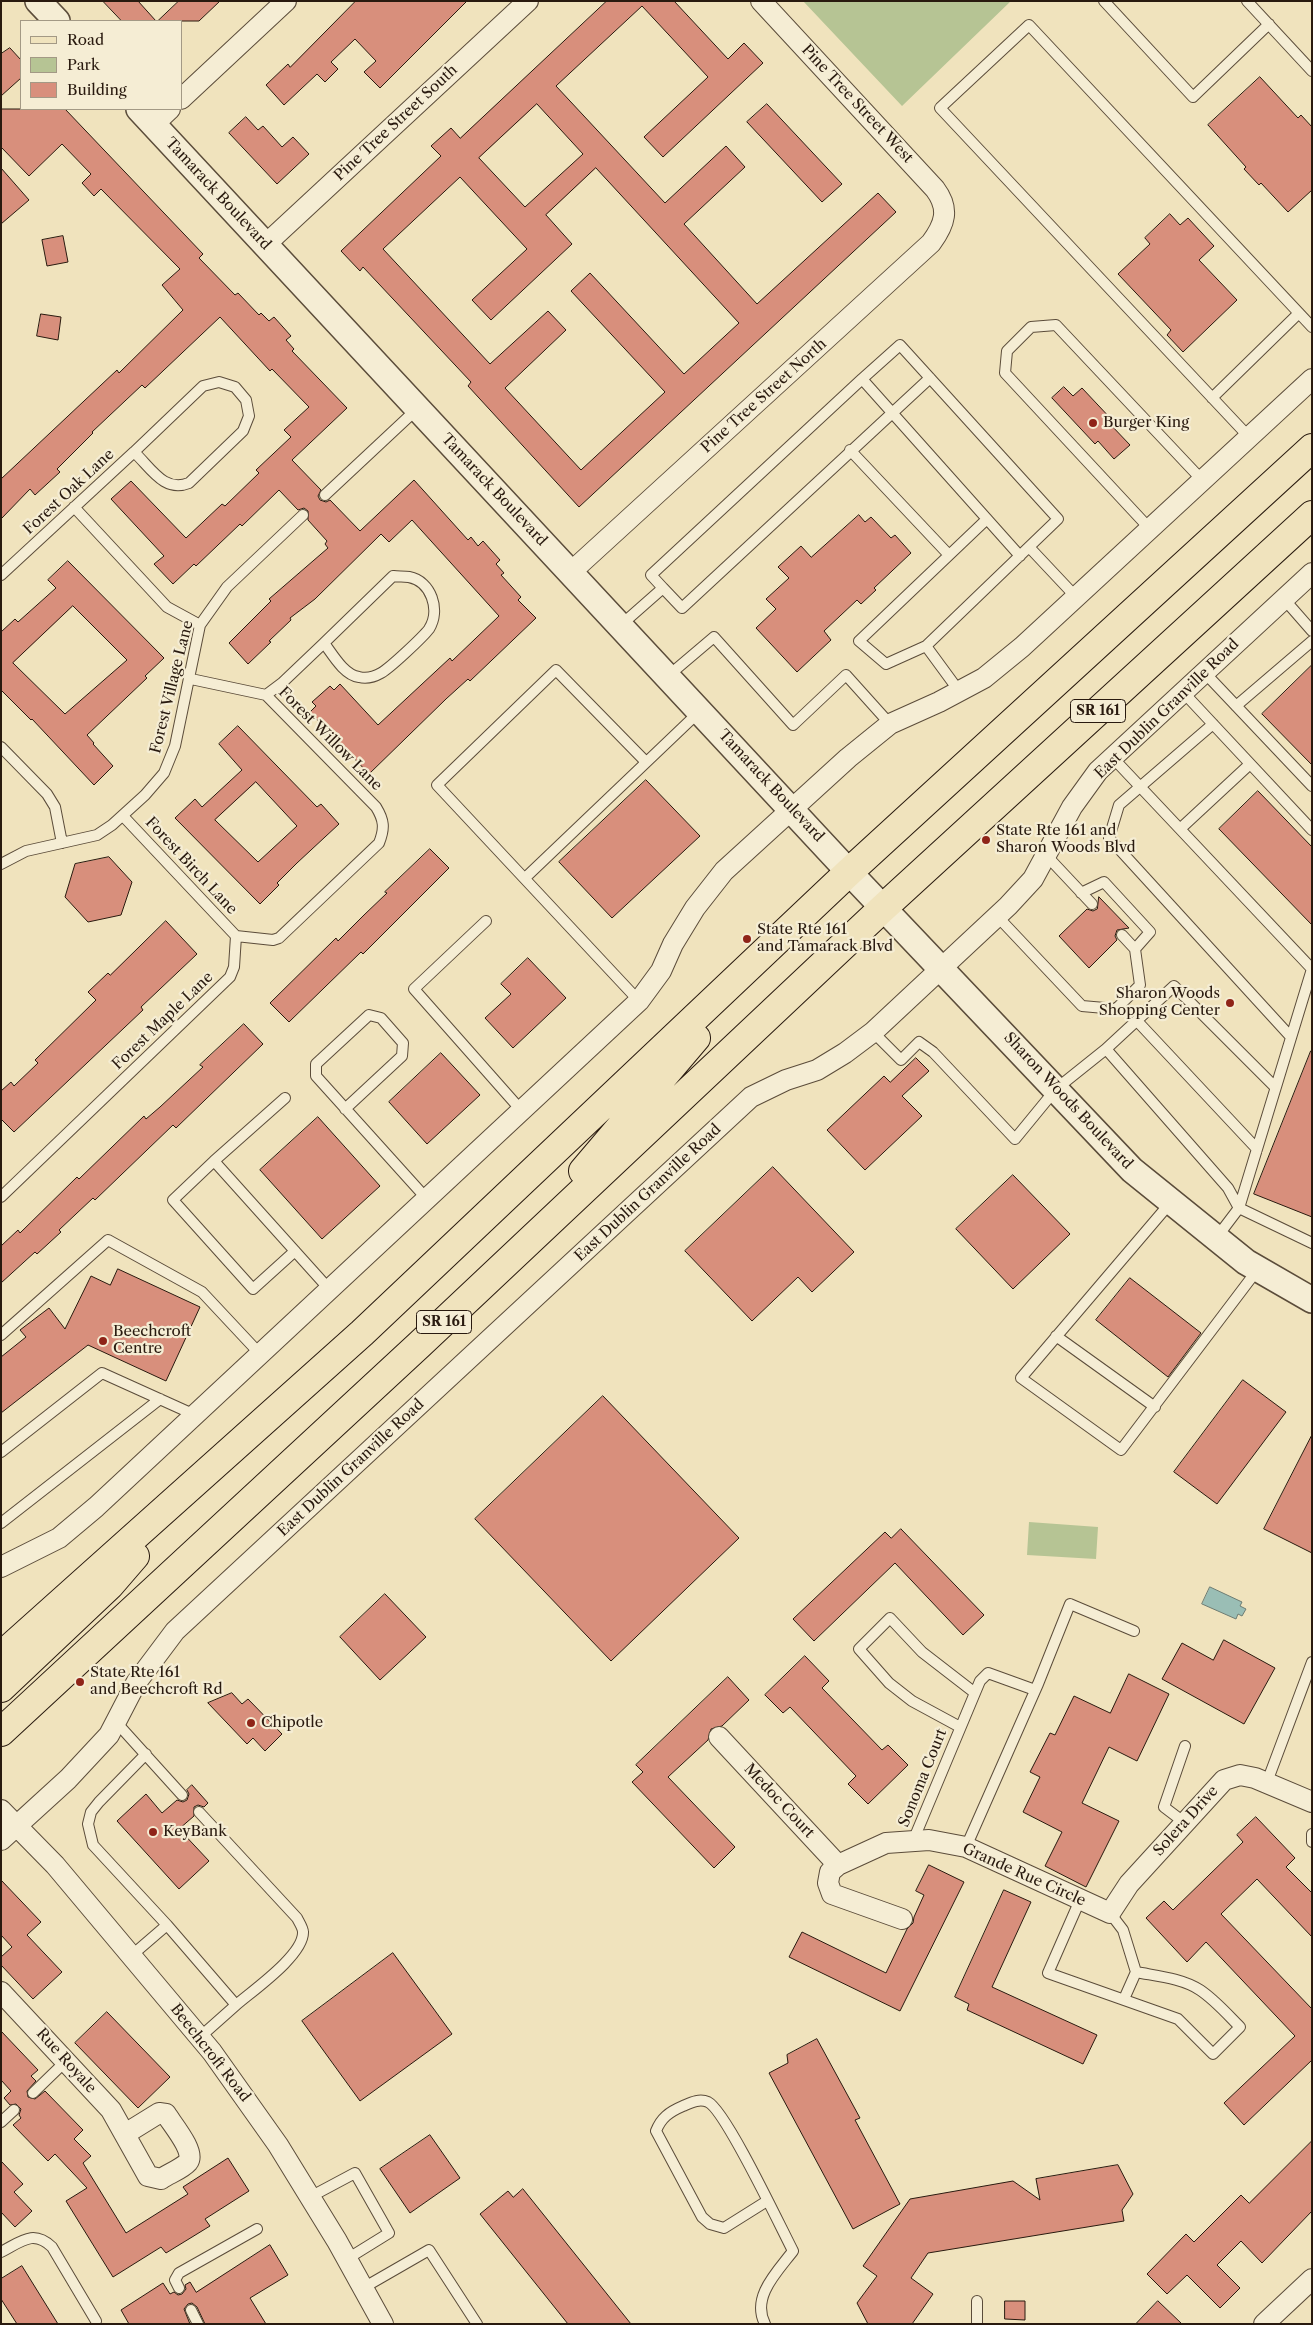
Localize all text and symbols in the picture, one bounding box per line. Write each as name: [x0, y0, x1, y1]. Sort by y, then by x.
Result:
legend: [20, 20, 182, 110]
text: Road: [67, 30, 104, 49]
street label: Pine Tree Street West: [797, 41, 917, 167]
text: Park: [67, 55, 100, 74]
street label: Pine Tree Street South: [331, 61, 461, 185]
text: Building: [67, 80, 127, 99]
street label: Tamarack Boulevard: [161, 134, 275, 254]
street label: Pine Tree Street North: [698, 335, 830, 457]
place label: Burger King: [1103, 414, 1189, 432]
marker: Burger King: [1087, 417, 1099, 429]
street label: Tamarack Boulevard: [437, 430, 551, 550]
street label: Forest Oak Lane: [20, 445, 118, 539]
street label: Forest Village Lane: [147, 619, 197, 755]
street label: East Dublin Granville Road: [1091, 635, 1243, 783]
street label: Forest Willow Lane: [274, 683, 386, 795]
road number: SR 161: [1070, 699, 1126, 722]
street label: Tamarack Boulevard: [714, 726, 828, 846]
street label: Forest Birch Lane: [141, 814, 241, 918]
place label: State Rte 161 and Sharon Woods Blvd: [996, 822, 1136, 857]
marker: State Rte 161 and Sharon Woods Blvd: [980, 834, 992, 846]
place label: State Rte 161 and Tamarack Blvd: [757, 921, 893, 956]
marker: State Rte 161 and Tamarack Blvd: [741, 933, 753, 945]
street label: Forest Maple Lane: [109, 968, 217, 1074]
place label: Sharon Woods Shopping Center: [1099, 985, 1220, 1020]
marker: Sharon Woods Shopping Center: [1224, 997, 1236, 1009]
street label: Sharon Woods Boulevard: [1000, 1029, 1136, 1173]
street label: East Dublin Granville Road: [571, 1121, 725, 1265]
road number: SR 161: [416, 1310, 472, 1334]
place label: Beechcroft Centre: [113, 1323, 191, 1358]
marker: Beechcroft Centre: [97, 1335, 109, 1347]
street label: East Dublin Granville Road: [274, 1396, 428, 1540]
place label: State Rte 161 and Beechcroft Rd: [90, 1664, 223, 1699]
marker: State Rte 161 and Beechcroft Rd: [74, 1676, 86, 1688]
place label: Chipotle: [261, 1714, 323, 1732]
marker: Chipotle: [245, 1717, 257, 1729]
street label: Sonoma Court: [895, 1726, 951, 1830]
street label: Medoc Court: [740, 1760, 818, 1842]
street label: Solera Drive: [1150, 1782, 1222, 1860]
place label: KeyBank: [163, 1823, 227, 1841]
marker: KeyBank: [147, 1826, 159, 1838]
street label: Grande Rue Circle: [960, 1840, 1088, 1910]
street label: Beechcroft Road: [166, 2001, 254, 2105]
street label: Rue Royale: [32, 2025, 100, 2097]

